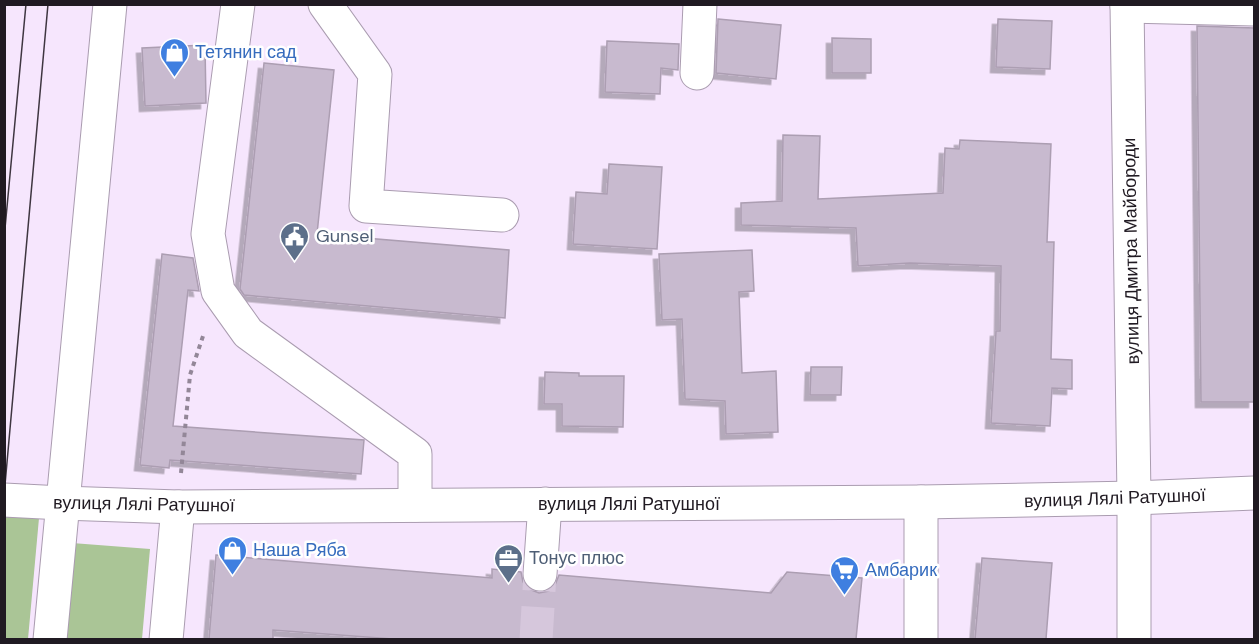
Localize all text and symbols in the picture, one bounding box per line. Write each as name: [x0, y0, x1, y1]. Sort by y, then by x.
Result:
shop icon: Тетянин сад: [158, 36, 190, 78]
place label: Тетянин сад: [195, 40, 297, 64]
street label: вулиця Дмитра Майбороди: [1117, 137, 1145, 365]
public building icon: Gunsel: [279, 220, 311, 262]
place label: Gunsel: [316, 224, 374, 248]
street label: вулиця Лялі Ратушної: [1024, 483, 1206, 513]
street label: вулиця Лялі Ратушної: [53, 490, 235, 518]
street label: вулиця Лялі Ратушної: [538, 492, 720, 516]
shop icon: Наша Ряба: [216, 534, 248, 576]
place label: Наша Ряба: [253, 538, 347, 562]
office icon: Тонус плюс: [492, 542, 524, 584]
place label: Тонус плюс: [529, 546, 624, 570]
supermarket icon: Амбарик: [828, 554, 860, 596]
place label: Амбарик: [865, 558, 937, 582]

